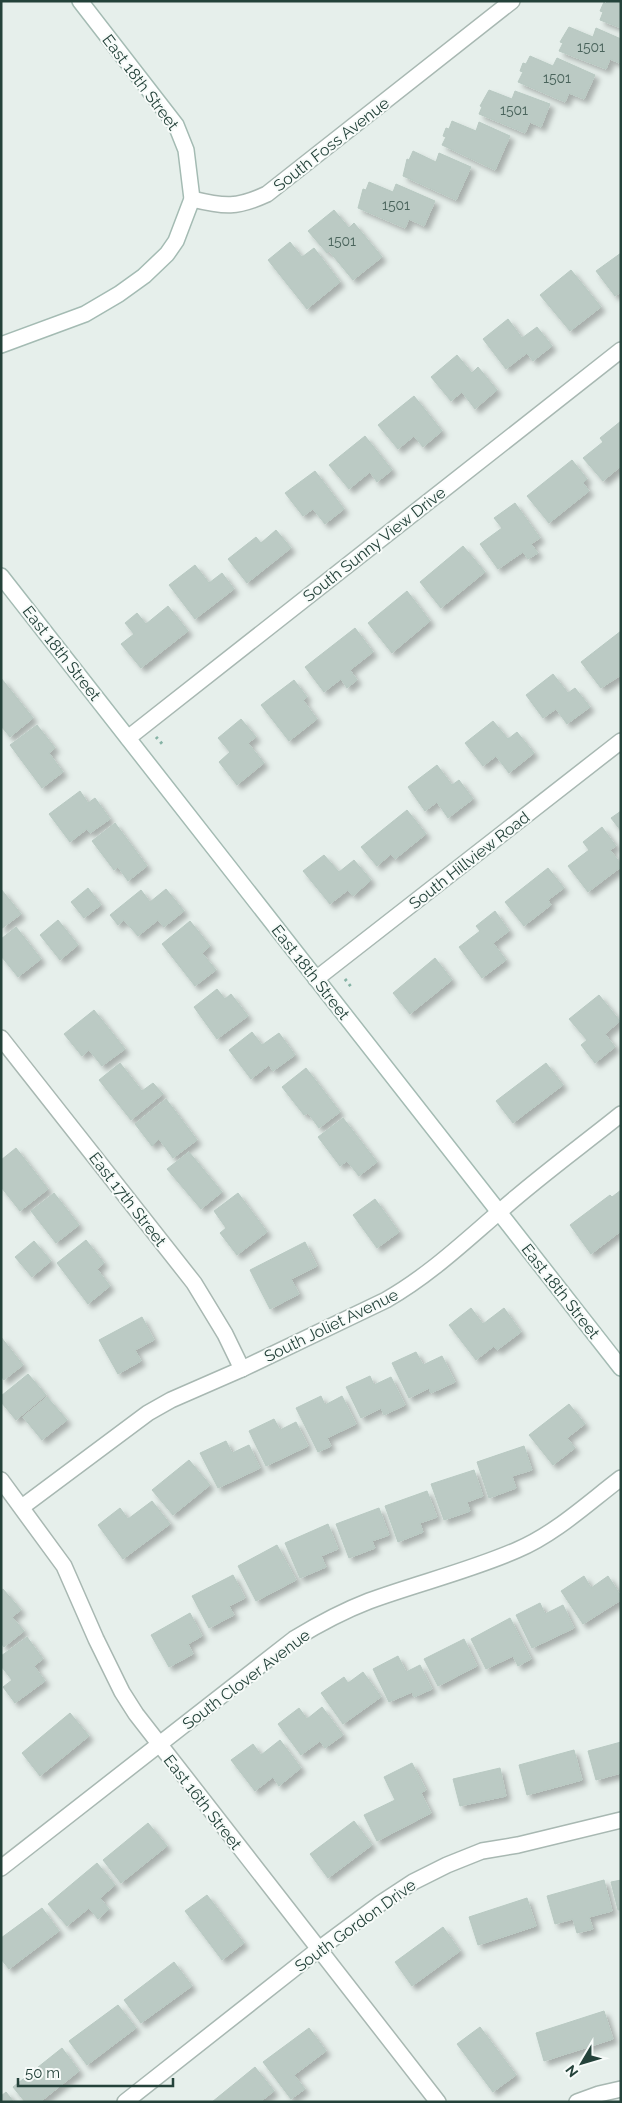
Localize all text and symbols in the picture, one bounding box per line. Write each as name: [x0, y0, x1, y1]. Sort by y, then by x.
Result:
street label: East 18th Street: [98, 31, 183, 134]
house number: 1501: [577, 39, 605, 55]
house number: 1501: [543, 70, 571, 86]
street label: South Foss Avenue: [270, 93, 393, 195]
house number: 1501: [500, 102, 528, 118]
house number: 1501: [382, 197, 410, 213]
house number: 1501: [328, 233, 356, 249]
street label: South Sunny View Drive: [299, 483, 449, 606]
street label: East 18th Street: [19, 602, 105, 705]
street label: South Hillview Road: [405, 807, 533, 913]
street label: East 18th Street: [268, 921, 354, 1024]
street label: East 17th Street: [85, 1149, 171, 1251]
street label: East 18th Street: [518, 1240, 604, 1343]
street label: South Joliet Avenue: [261, 1285, 401, 1366]
street label: South Clover Avenue: [179, 1625, 314, 1734]
street label: East 16th Street: [160, 1751, 246, 1854]
street label: South Gordon Drive: [291, 1875, 420, 1976]
north arrow: [557, 2038, 607, 2088]
scale bar: [18, 2056, 172, 2088]
text: N: [562, 2062, 581, 2080]
text: 50 m: [25, 2064, 60, 2082]

